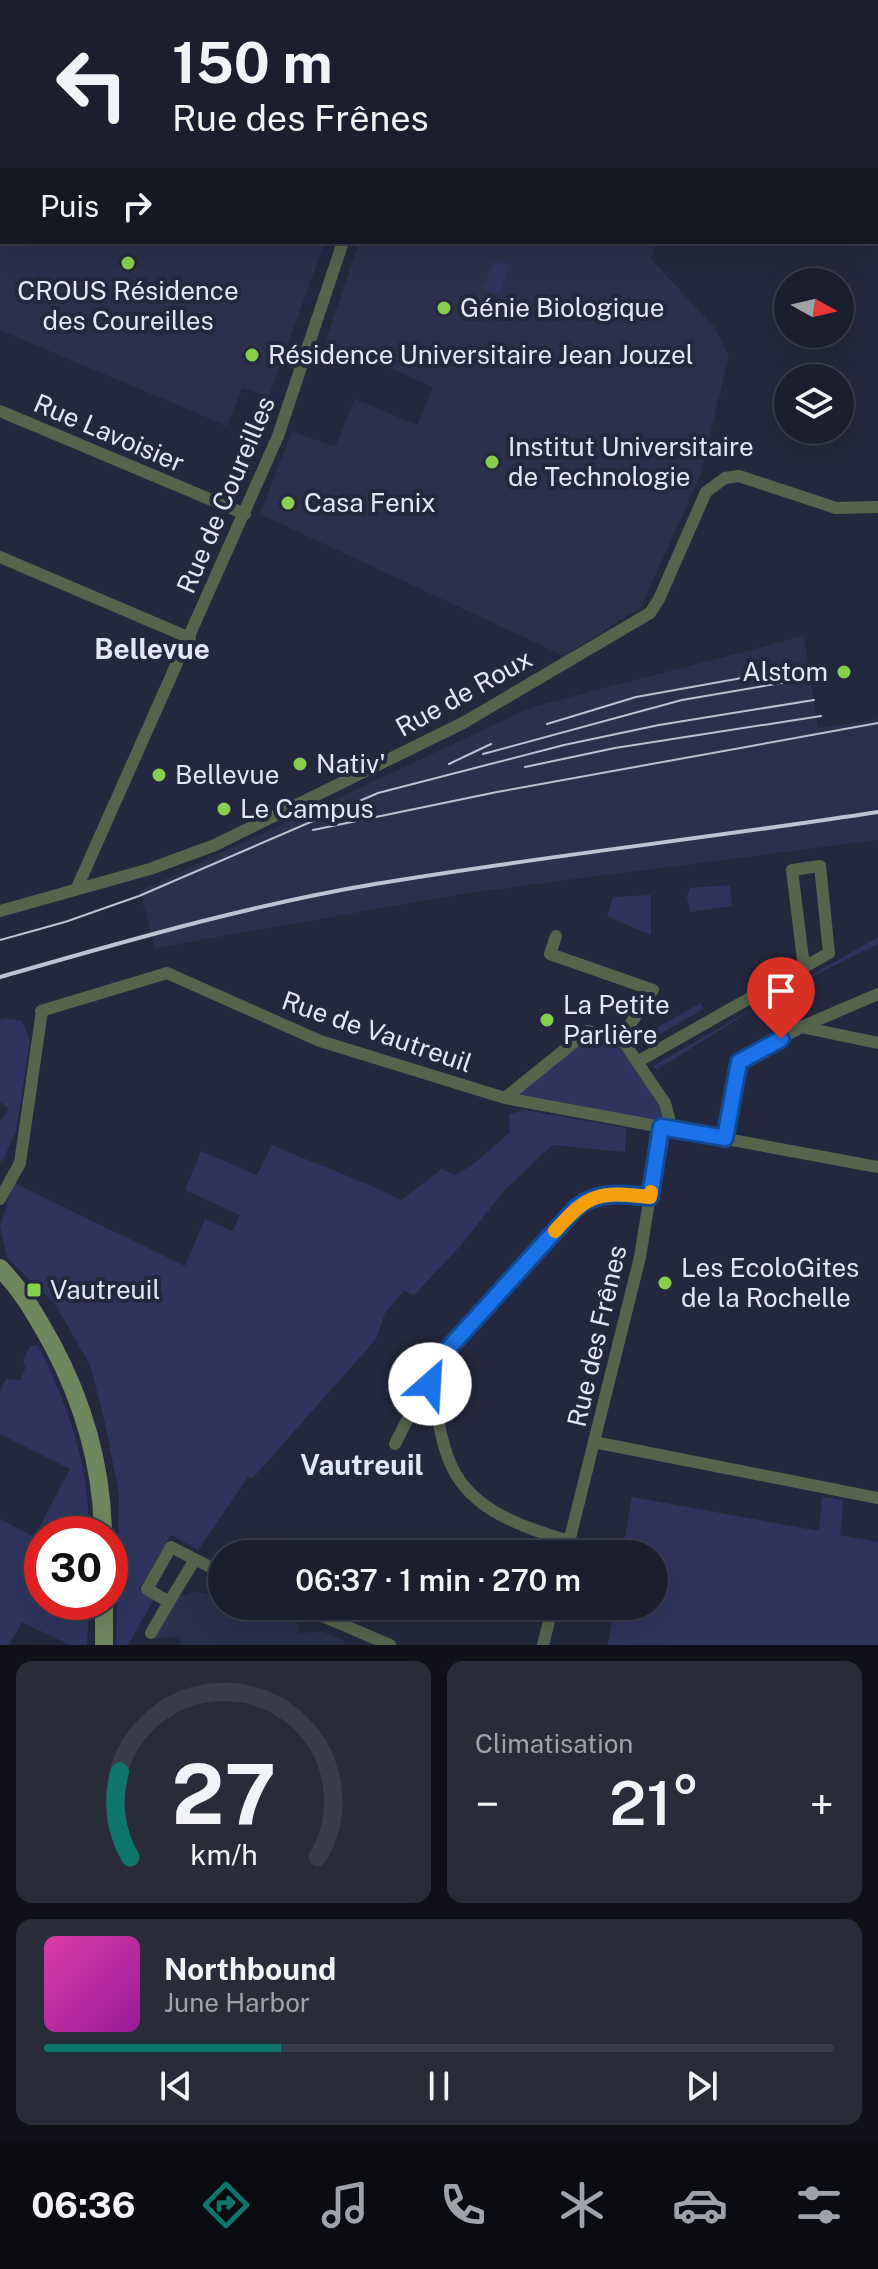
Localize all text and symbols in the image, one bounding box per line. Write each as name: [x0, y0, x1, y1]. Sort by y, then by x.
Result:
text: 150 m: [172, 30, 333, 96]
icon: left: [40, 32, 144, 136]
text: Rue des Frênes: [172, 97, 429, 139]
icon: right: [115, 184, 159, 228]
text: Puis: [40, 188, 99, 224]
marker: CROUS Résidence des Coureilles: [119, 254, 137, 272]
north arrow: [774, 268, 854, 348]
map controls: [774, 268, 854, 444]
place label: CROUS Résidence des Coureilles: [17, 275, 239, 336]
place label: Génie Biologique: [460, 292, 664, 323]
marker: Génie Biologique: [435, 299, 453, 317]
place label: Résidence Universitaire Jean Jouzel: [268, 339, 694, 370]
marker: Résidence Universitaire Jean Jouzel: [243, 346, 261, 364]
button: layers: [774, 364, 854, 444]
street label: Rue Lavoisier: [29, 387, 189, 478]
street label: Rue de Coureilles: [170, 392, 281, 598]
place label: Institut Universitaire de Technologie: [508, 431, 754, 492]
marker: Institut Universitaire de Technologie: [483, 453, 501, 471]
place label: Casa Fenix: [304, 487, 436, 518]
marker: Casa Fenix: [279, 494, 297, 512]
district label: Bellevue: [94, 632, 210, 665]
street label: Rue de Roux: [390, 642, 537, 743]
place label: Alstom: [742, 656, 828, 687]
marker: Alstom: [835, 663, 853, 681]
place label: Nativ': [316, 748, 386, 779]
marker: Nativ': [291, 755, 309, 773]
place label: Bellevue: [175, 759, 279, 790]
marker: Bellevue: [150, 766, 168, 784]
place label: Le Campus: [240, 793, 374, 824]
marker: Le Campus: [215, 800, 233, 818]
pin: [747, 957, 815, 1039]
icon: arrive: [759, 969, 803, 1013]
street label: Rue de Vautreuil: [278, 984, 476, 1079]
place label: La Petite Parlière: [563, 989, 670, 1050]
marker: La Petite Parlière: [538, 1011, 556, 1029]
street label: Rue des Frênes: [561, 1242, 632, 1430]
place label: Les EcoloGites de la Rochelle: [681, 1252, 859, 1313]
place label: Vautreuil: [50, 1274, 160, 1305]
marker: Les EcoloGites de la Rochelle: [656, 1274, 674, 1292]
marker: Vautreuil: [25, 1281, 43, 1299]
position arrow: [388, 1342, 472, 1426]
district label: Vautreuil: [300, 1448, 424, 1481]
speed limit sign: 30: [24, 1516, 128, 1620]
text: 06:37 · 1 min · 270 m: [295, 1562, 581, 1598]
text: Climatisation: [475, 1728, 633, 1759]
text: 27: [171, 1745, 276, 1843]
text: 21°: [609, 1768, 700, 1839]
text: −: [475, 1778, 499, 1830]
text: +: [810, 1778, 834, 1830]
text: km/h: [190, 1838, 257, 1871]
text: Northbound: [164, 1951, 336, 1987]
text: June Harbor: [164, 1987, 310, 2018]
icon: previous: [154, 2064, 198, 2108]
icon: pause: [417, 2064, 461, 2108]
icon: next: [680, 2064, 724, 2108]
icon: directions: [198, 2177, 254, 2233]
icon: music: [317, 2177, 373, 2233]
icon: phone: [435, 2177, 491, 2233]
icon: climate: [554, 2177, 610, 2233]
icon: car: [672, 2177, 728, 2233]
icon: filters: [791, 2177, 847, 2233]
text: 06:36: [31, 2184, 135, 2226]

